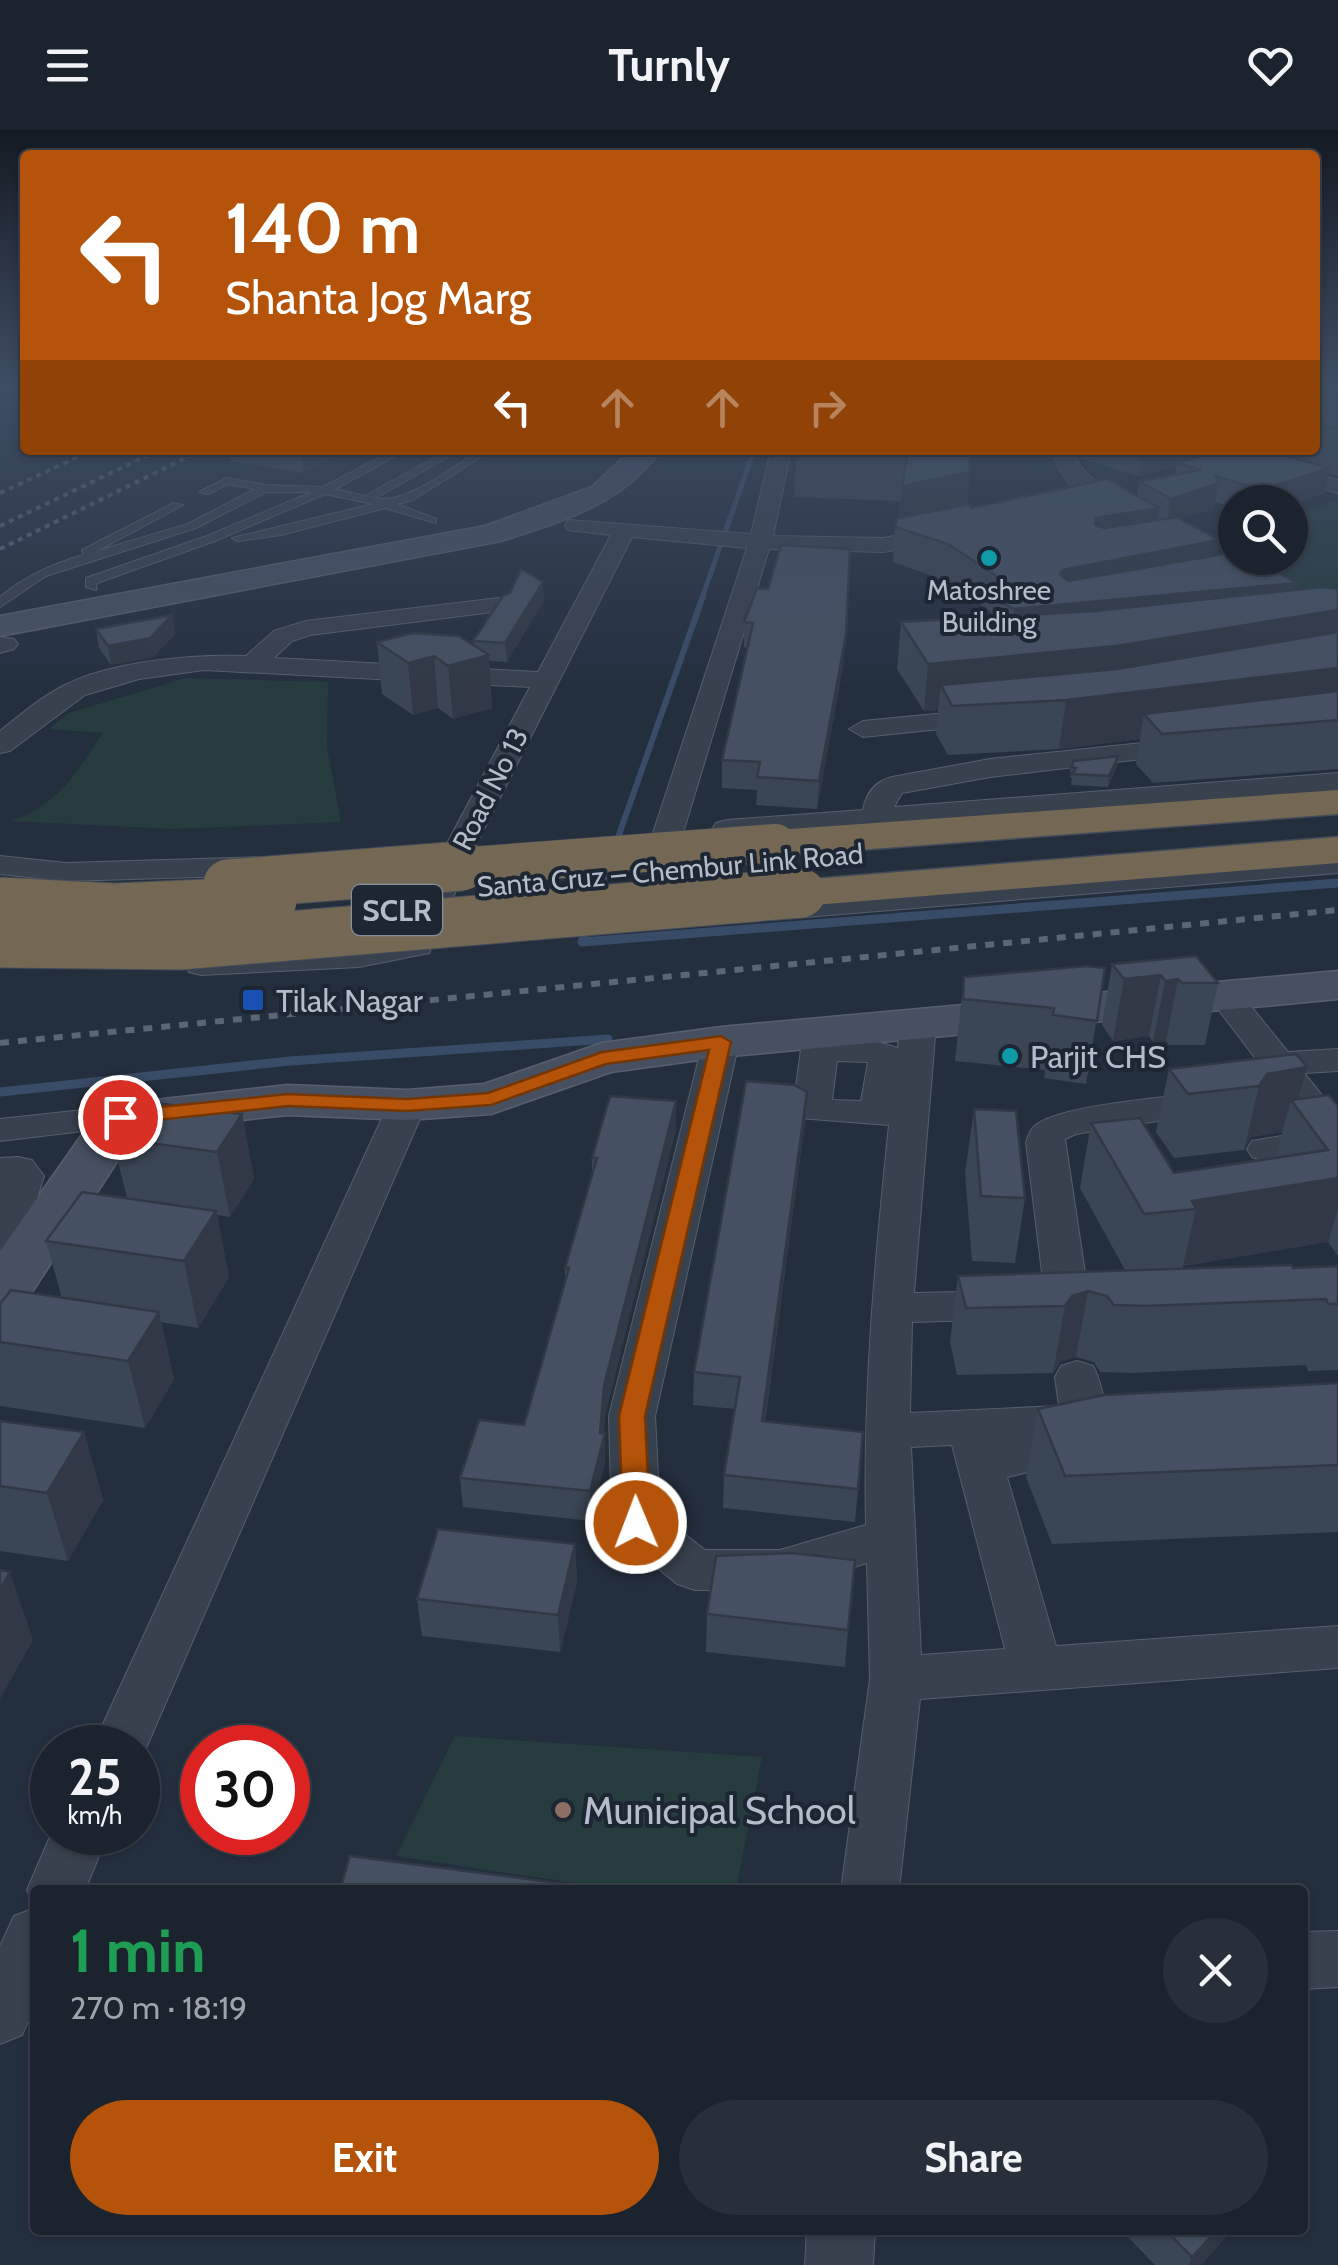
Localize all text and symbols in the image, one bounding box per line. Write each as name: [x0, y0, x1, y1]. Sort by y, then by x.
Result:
icon: menu: [40, 38, 95, 93]
text: Turnly: [608, 38, 730, 92]
icon: heart: [1243, 38, 1298, 93]
text: 140 m: [225, 185, 420, 271]
icon: left: [60, 190, 190, 320]
text: Shanta Jog Marg: [225, 271, 531, 325]
icon: left: [485, 380, 540, 435]
icon: ahead: [590, 380, 645, 435]
icon: ahead: [695, 380, 750, 435]
icon: right: [800, 380, 855, 435]
map controls: [1218, 485, 1308, 575]
button: search: [1218, 485, 1308, 575]
marker: Matoshree Building: [978, 547, 1000, 569]
place label: Matoshree Building: [927, 573, 1051, 639]
street label: Road No 13: [445, 722, 535, 856]
street label: Santa Cruz – Chembur Link Road: [475, 836, 865, 904]
road number: SCLR: [352, 885, 442, 935]
place label: Tilak Nagar: [276, 981, 424, 1020]
marker: Tilak Nagar: [240, 987, 266, 1013]
place label: Parjit CHS: [1030, 1037, 1166, 1076]
marker: Parjit CHS: [999, 1045, 1021, 1067]
pin: [78, 1075, 163, 1160]
icon: arrive: [93, 1090, 148, 1145]
position arrow: [584, 1471, 688, 1575]
speed limit sign: 30: [180, 1725, 310, 1855]
text: 25: [68, 1747, 122, 1808]
place label: Municipal School: [583, 1787, 856, 1834]
marker: Municipal School: [552, 1799, 574, 1821]
text: km/h: [68, 1800, 122, 1830]
text: 1 min: [70, 1914, 205, 1987]
button: close: [1163, 1918, 1268, 2023]
text: 270 m · 18:19: [70, 1988, 247, 2027]
button: Exit: [70, 2100, 659, 2215]
button: Share: [679, 2100, 1268, 2215]

